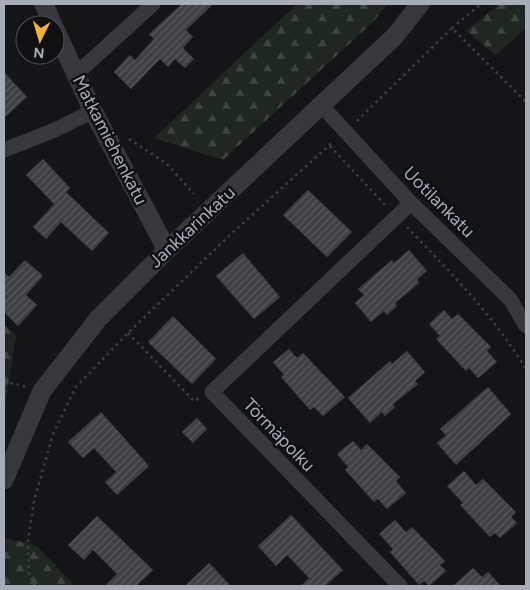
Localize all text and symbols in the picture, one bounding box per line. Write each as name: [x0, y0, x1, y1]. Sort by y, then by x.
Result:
north arrow: [15, 15, 65, 65]
text: N: [33, 44, 45, 61]
street label: Matkamiehenkatu: [68, 71, 152, 209]
street label: Uotilankatu: [399, 162, 479, 242]
street label: Jankkarinkatu: [144, 182, 240, 272]
street label: Törmäpolku: [239, 394, 319, 476]

